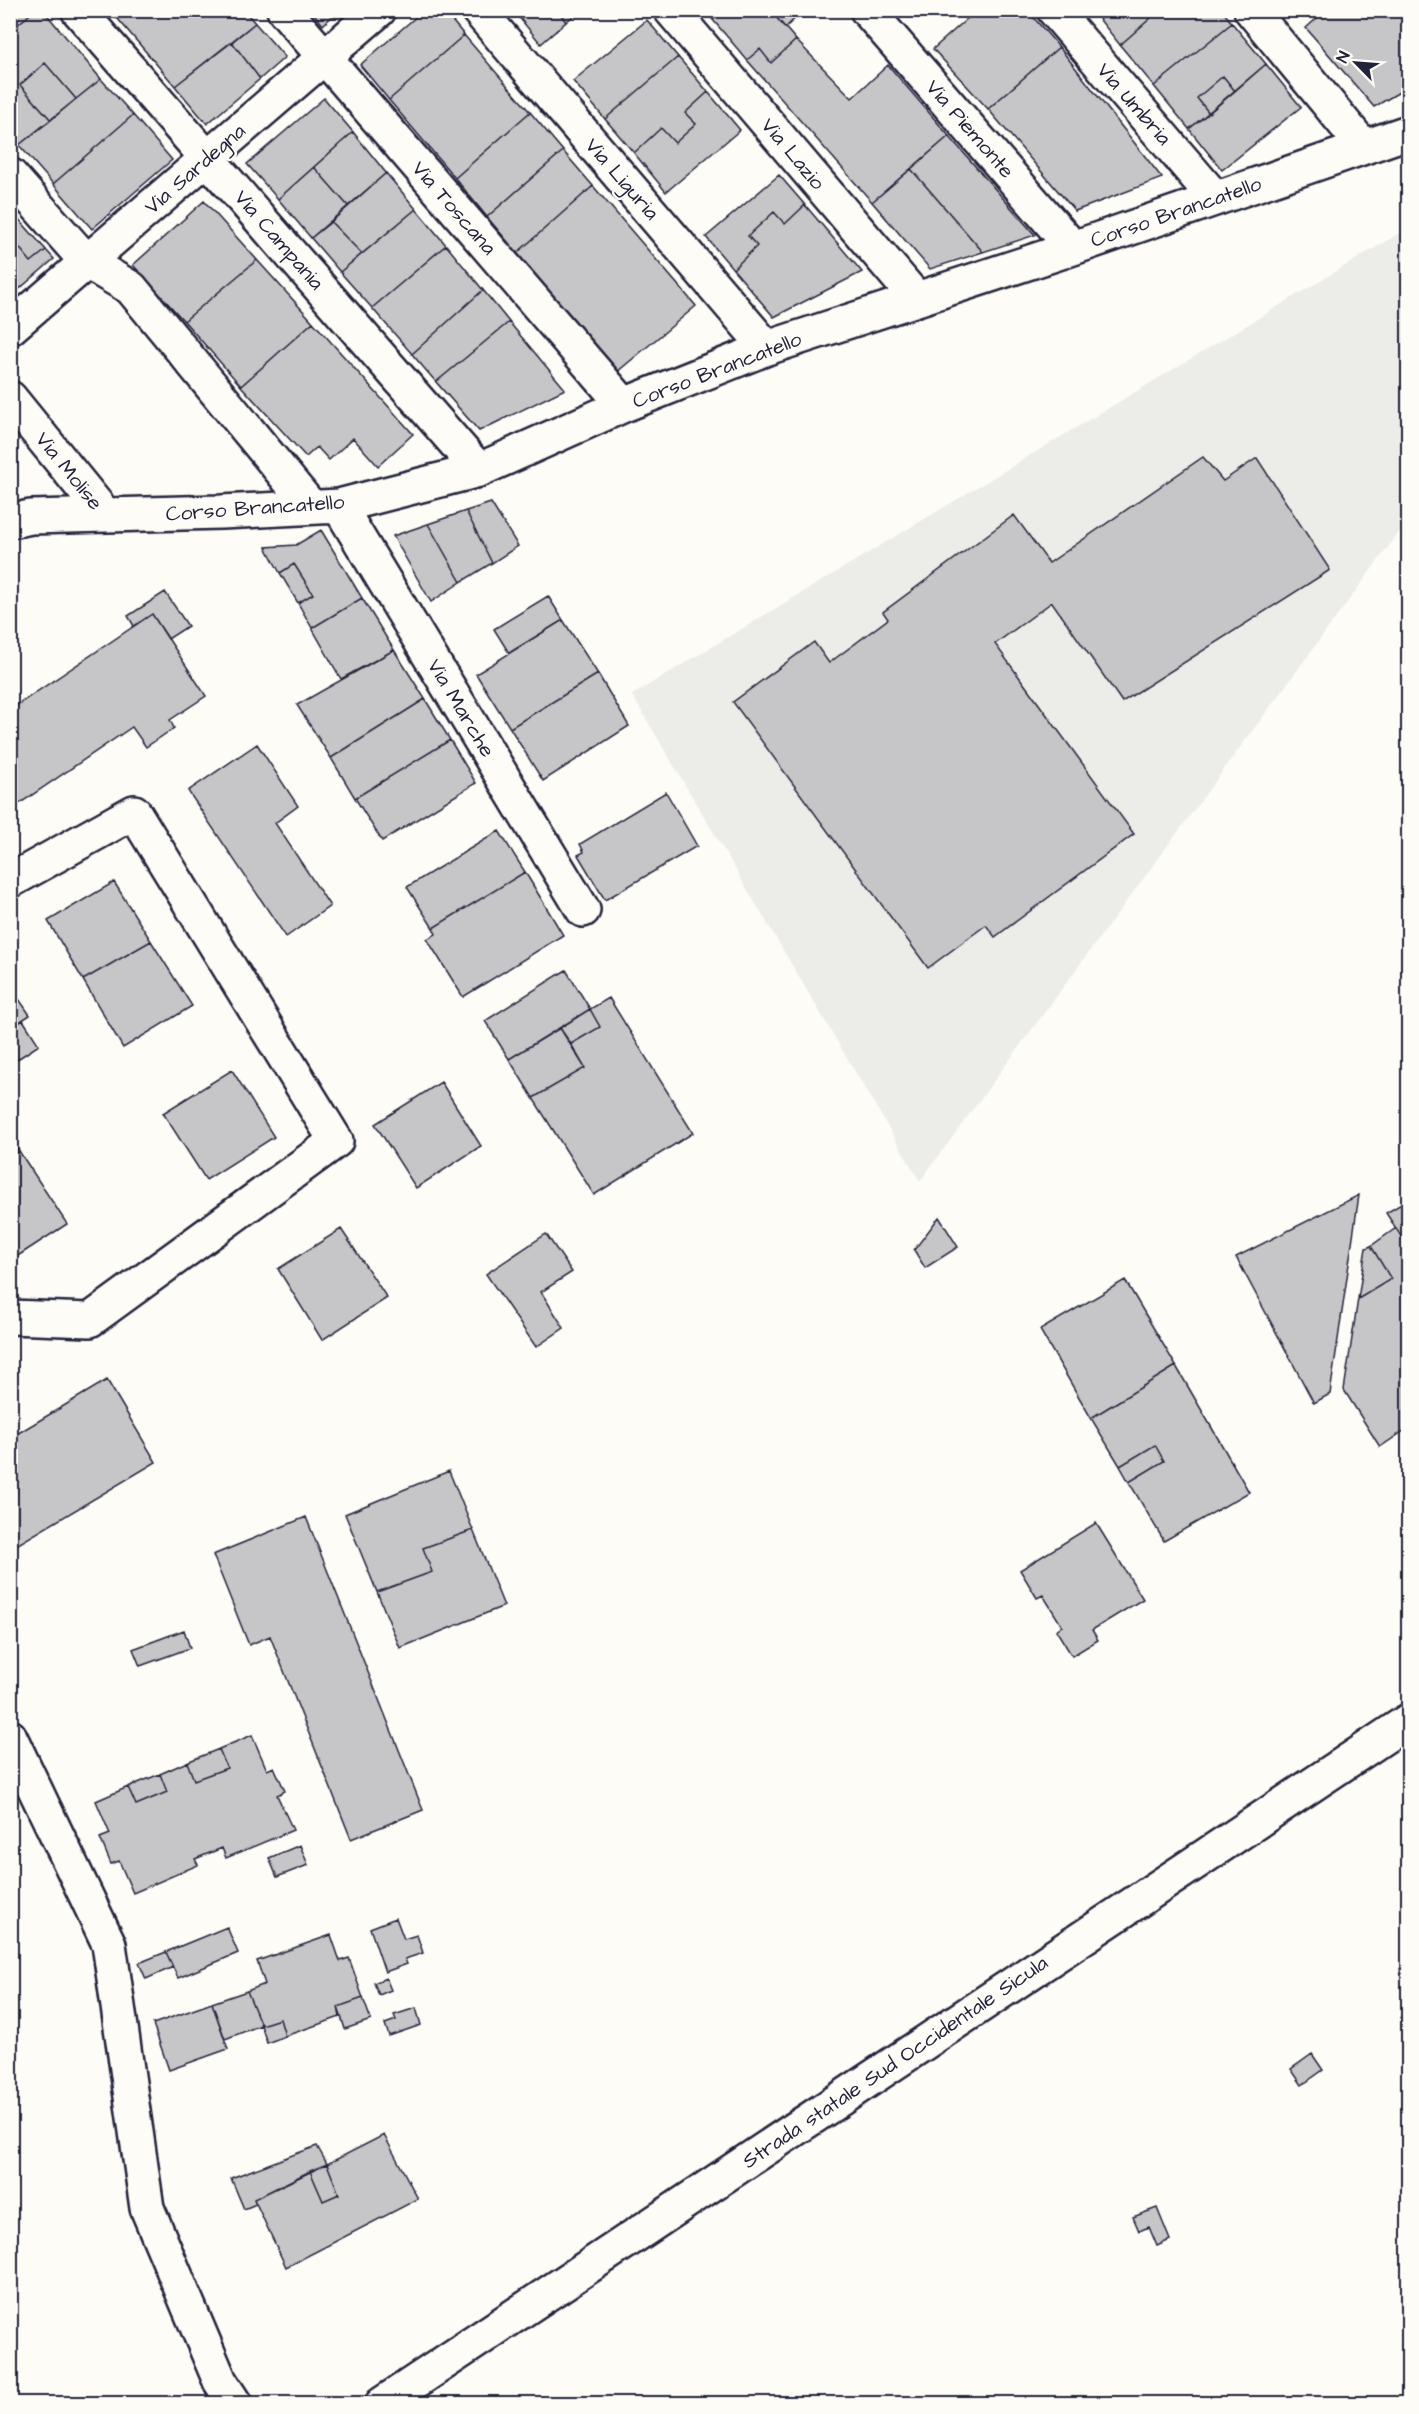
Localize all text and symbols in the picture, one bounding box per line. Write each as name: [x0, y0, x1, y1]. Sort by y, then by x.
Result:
north arrow: [1326, 33, 1386, 93]
text: N: [1331, 48, 1355, 66]
street label: Via Umbria: [1090, 56, 1178, 152]
street label: Via Piemonte: [919, 73, 1021, 185]
street label: Via Lazio: [754, 112, 832, 196]
street label: Via Sardegna: [138, 117, 253, 223]
street label: Via Liguria: [577, 132, 666, 228]
street label: Via Toscana: [405, 155, 503, 262]
street label: Corso Brancatello: [1087, 169, 1266, 255]
street label: Via Campania: [227, 184, 331, 297]
street label: Corso Brancatello: [628, 324, 806, 416]
street label: Via Molise: [28, 426, 110, 516]
street label: Corso Brancatello: [165, 487, 345, 529]
street label: Via Marche: [420, 653, 502, 763]
street label: Strada statale Sud Occidentale Sicula: [737, 1948, 1054, 2175]

